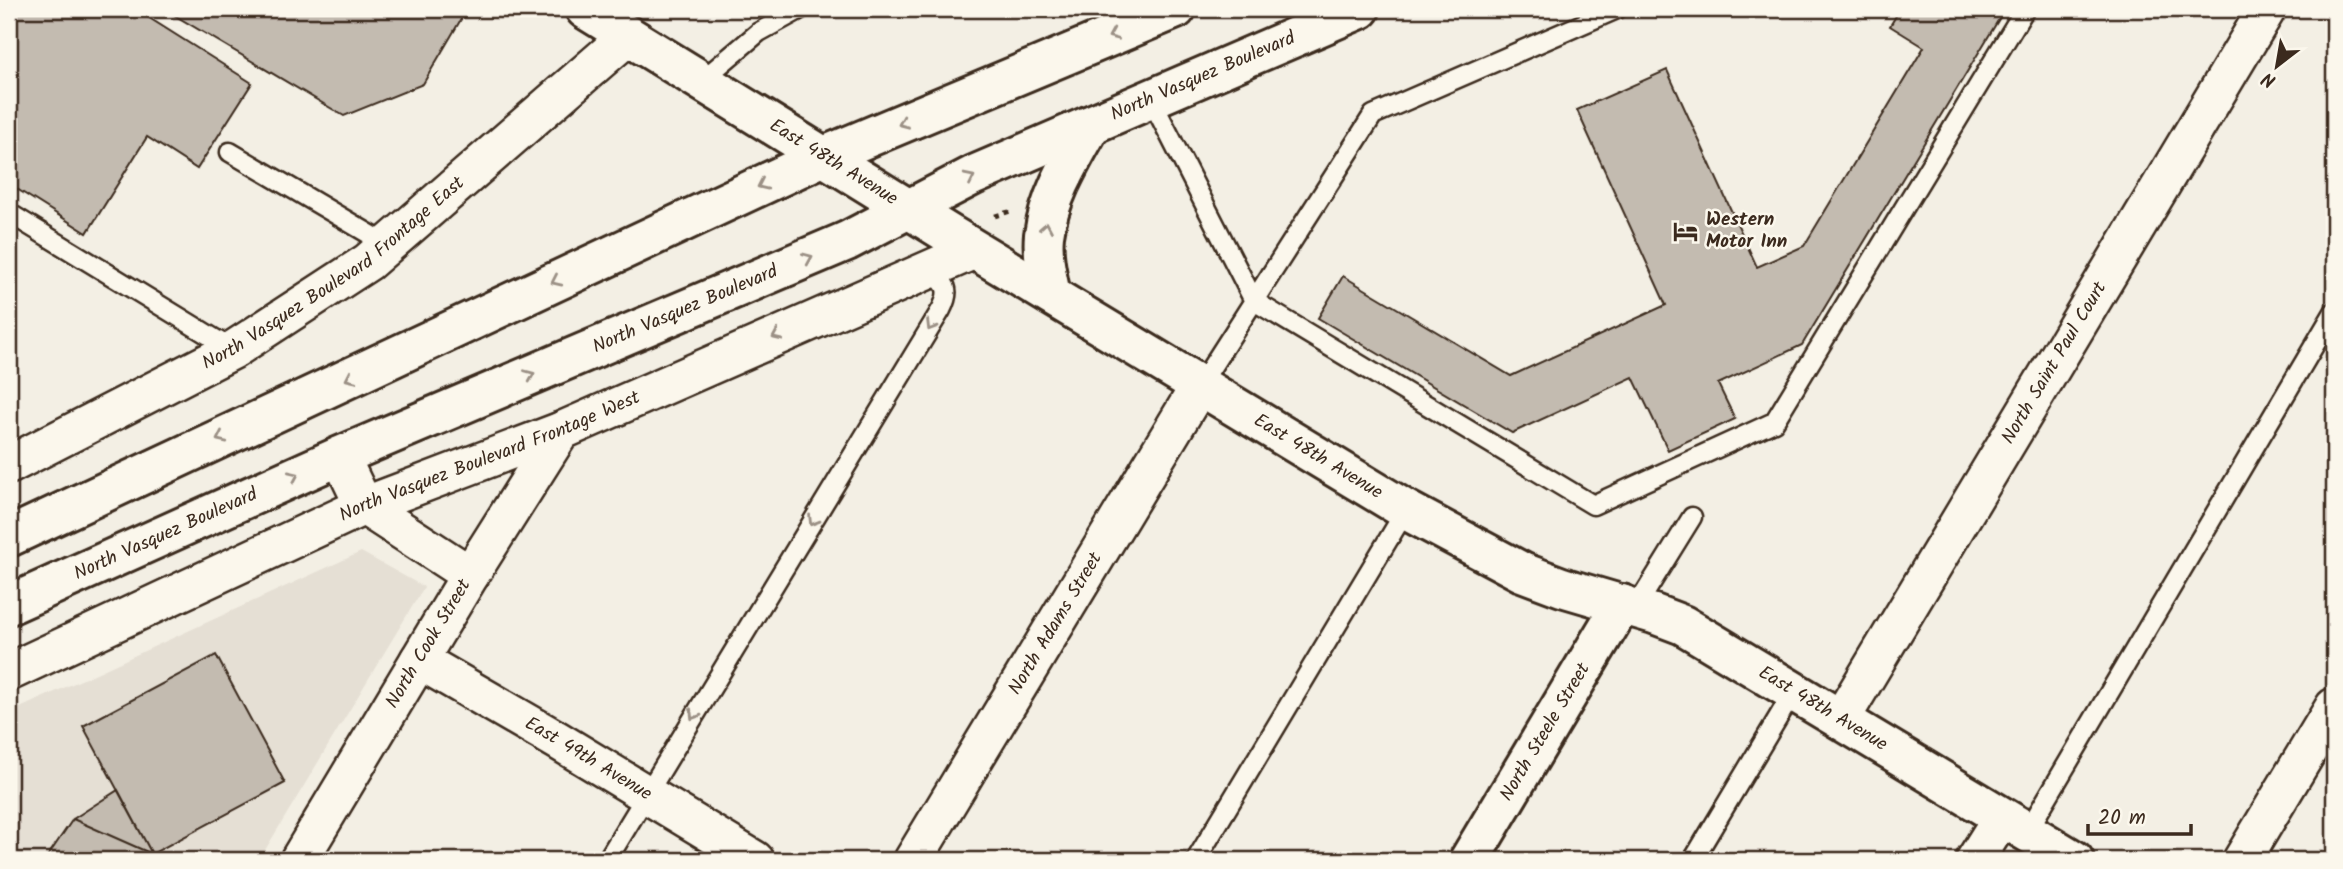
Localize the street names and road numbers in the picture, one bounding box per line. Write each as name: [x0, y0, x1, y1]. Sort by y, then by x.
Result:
street label: North Vasquez Boulevard: [1106, 23, 1301, 130]
street label: East 48th Avenue: [763, 111, 904, 214]
street label: North Vasquez Boulevard Frontage East: [197, 169, 472, 378]
street label: North Vasquez Boulevard: [588, 257, 783, 362]
street label: North Saint Paul Court: [1994, 276, 2115, 450]
street label: North Vasquez Boulevard Frontage West: [334, 383, 646, 530]
street label: East 48th Avenue: [1248, 406, 1389, 508]
street label: North Vasquez Boulevard: [69, 480, 263, 589]
street label: North Adams Street: [1001, 546, 1111, 701]
street label: North Cook Street: [378, 573, 479, 714]
street label: North Steele Street: [1492, 657, 1599, 807]
street label: East 48th Avenue: [1752, 658, 1894, 760]
street label: East 49th Avenue: [519, 709, 658, 809]

